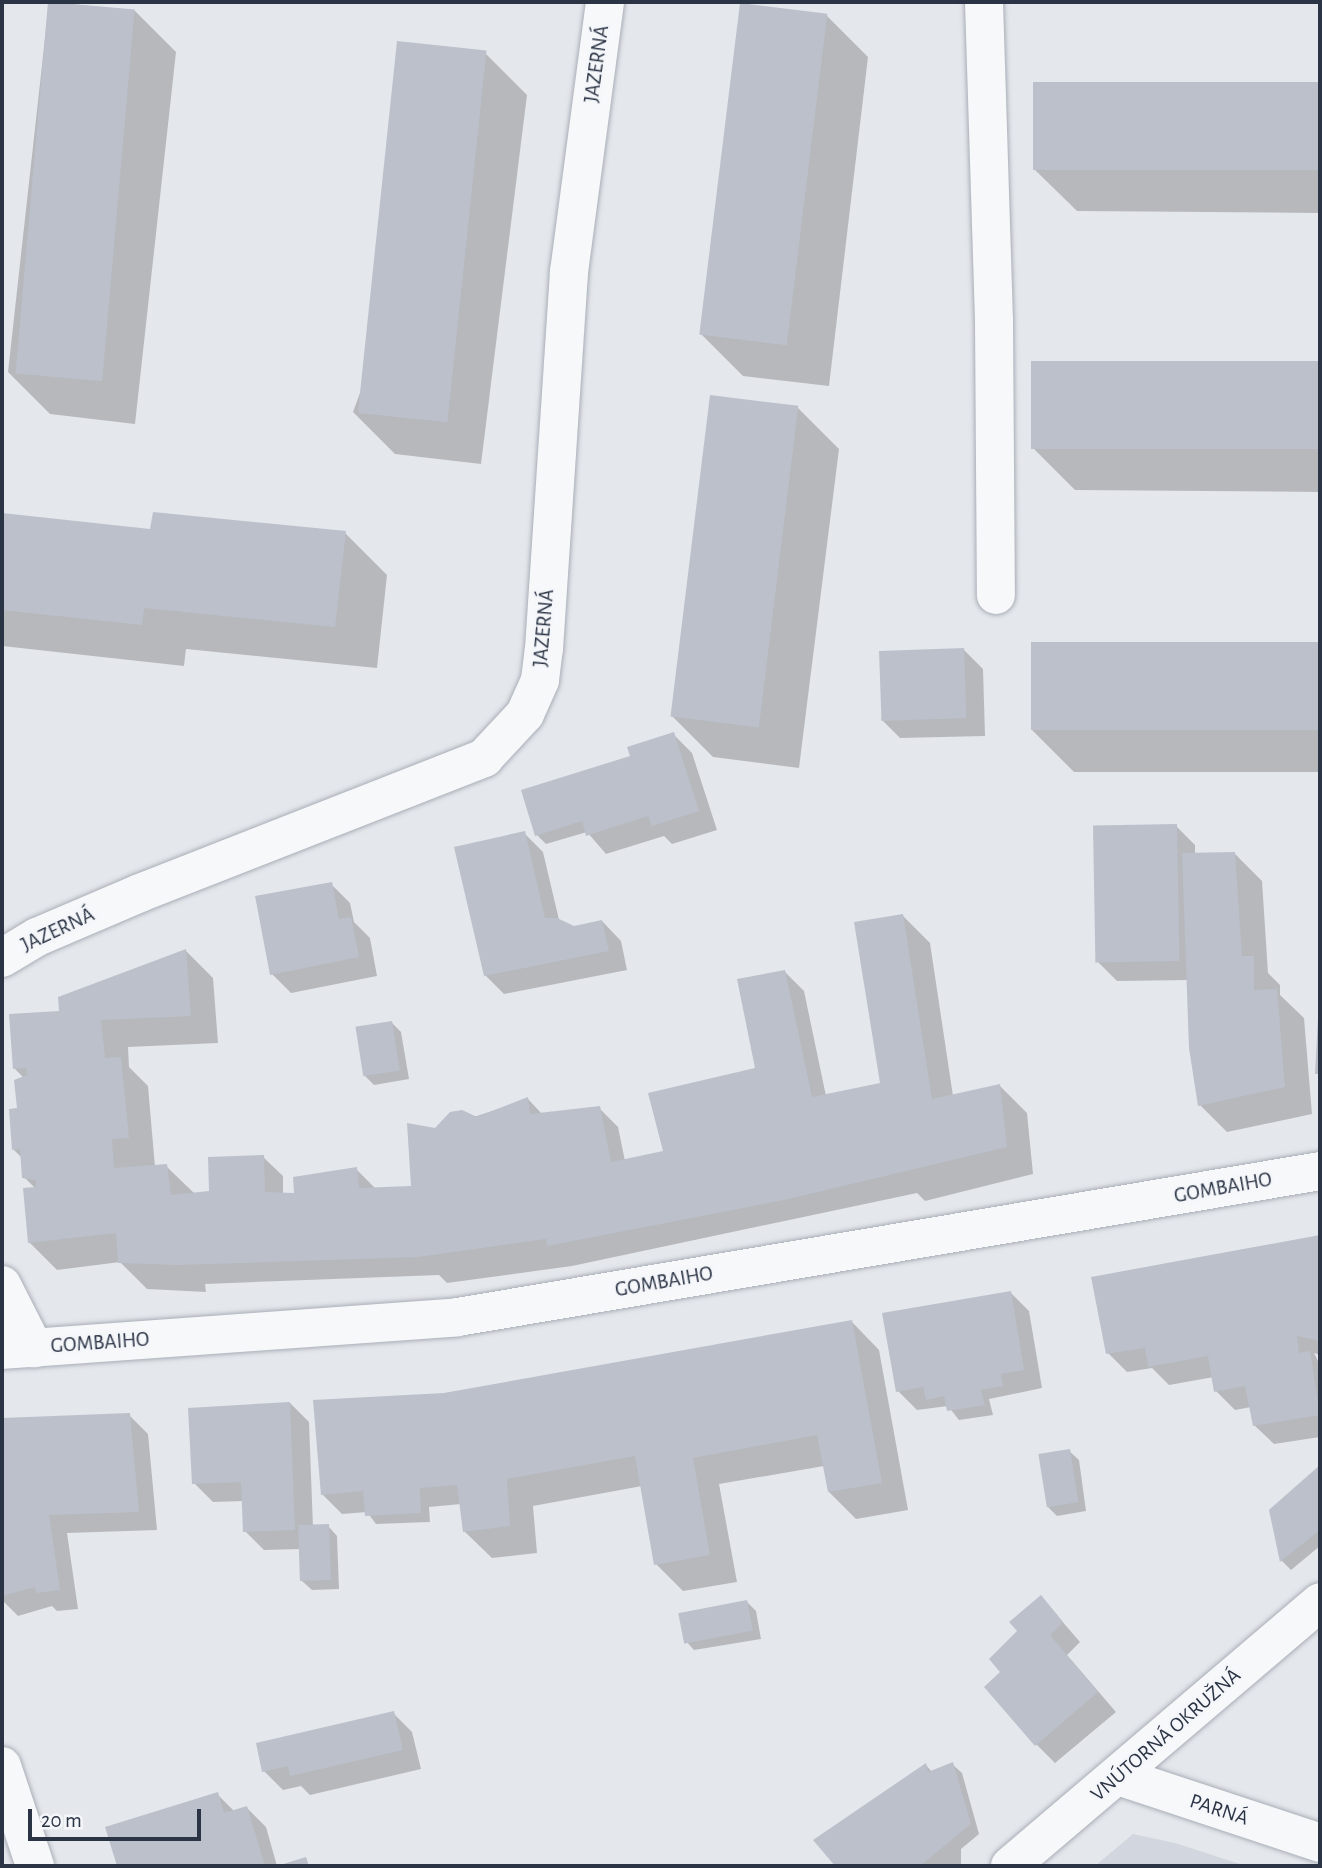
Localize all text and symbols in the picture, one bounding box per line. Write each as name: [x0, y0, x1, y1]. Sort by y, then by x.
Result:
street label: JAZERNÁ: [579, 24, 615, 104]
street label: JAZERNÁ: [528, 588, 560, 668]
street label: JAZERNÁ: [17, 902, 99, 958]
street label: GOMBAIHO: [1172, 1167, 1274, 1209]
street label: GOMBAIHO: [613, 1261, 715, 1303]
street label: GOMBAIHO: [50, 1327, 150, 1359]
street label: VNÚTORNÁ OKRUŽNÁ: [1086, 1663, 1246, 1807]
street label: PARNÁ: [1187, 1789, 1251, 1831]
scale bar: [32, 1794, 205, 1838]
text: 20 m: [41, 1810, 82, 1831]

